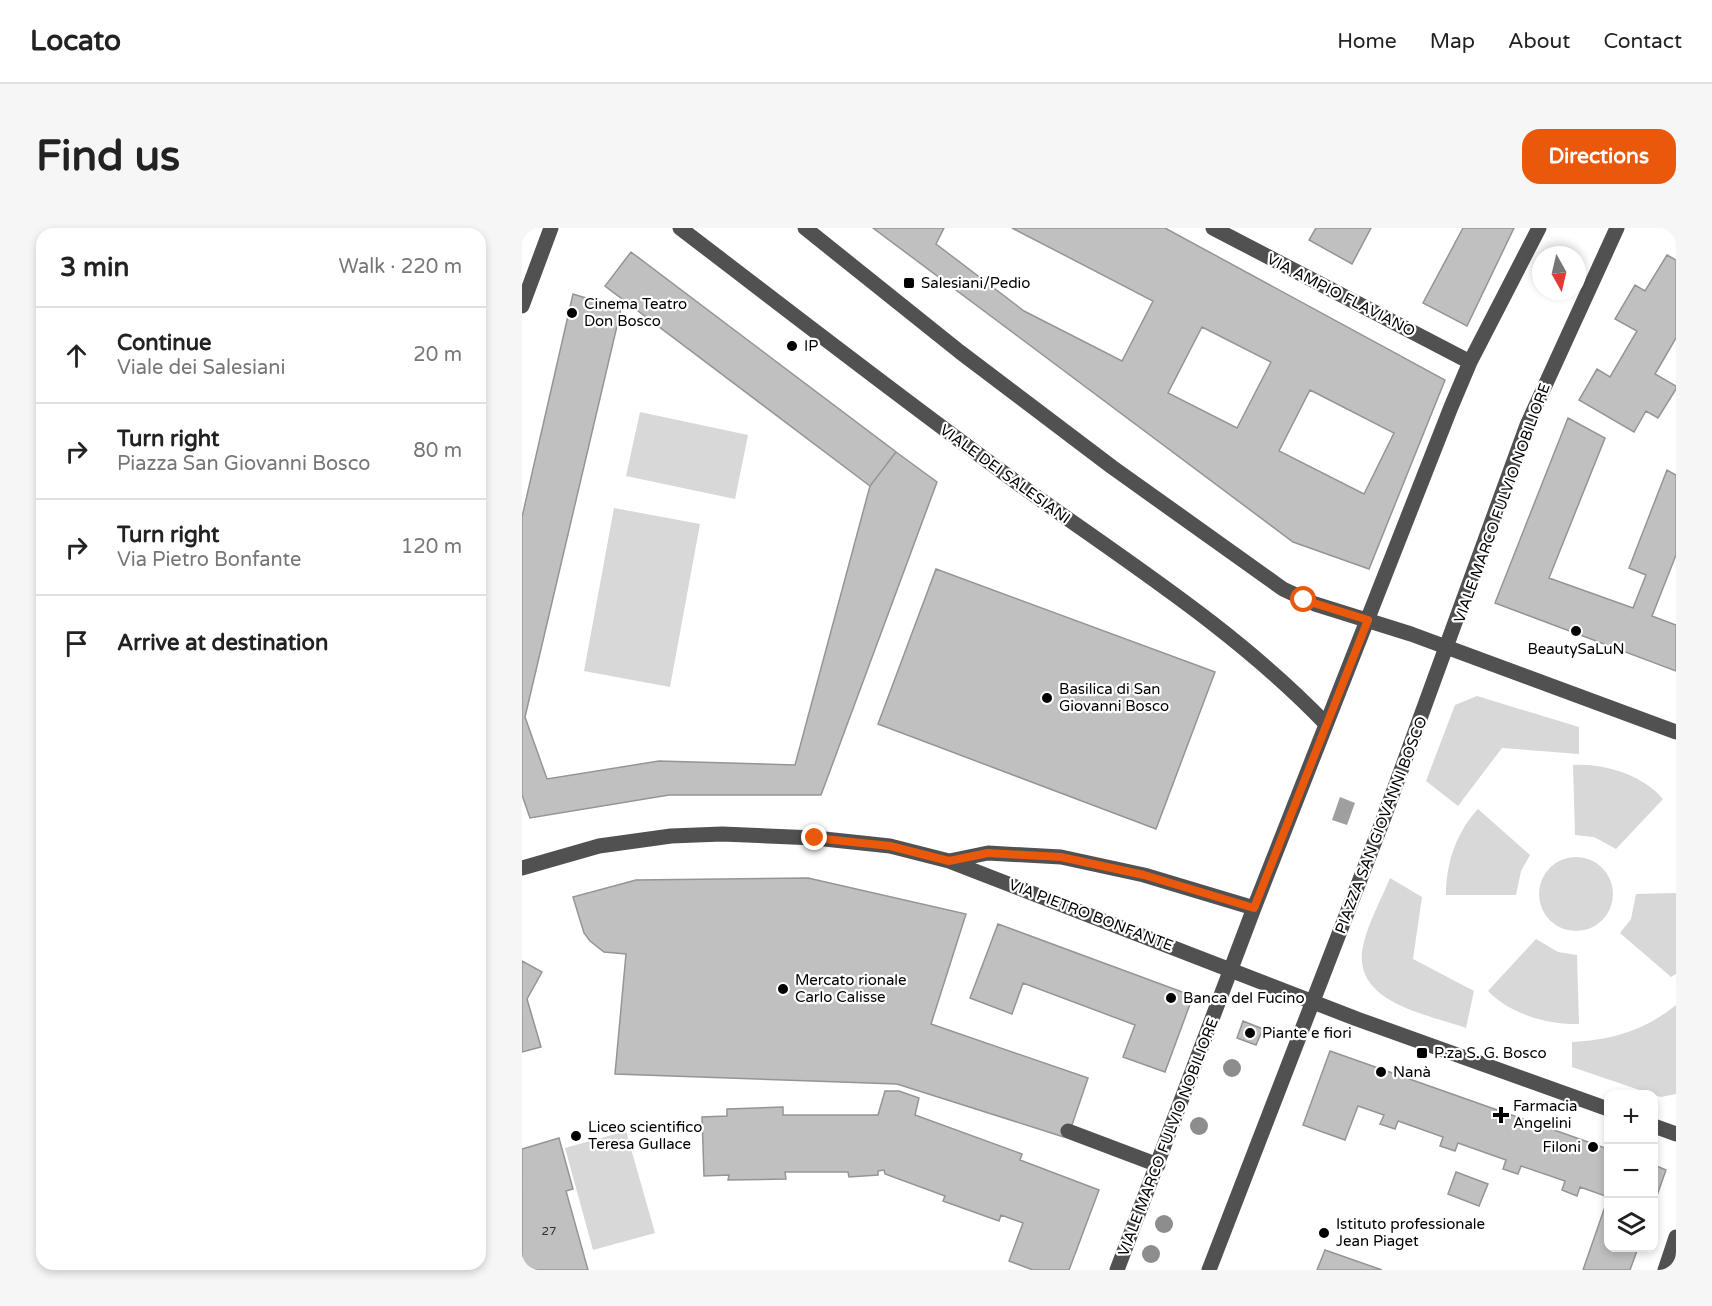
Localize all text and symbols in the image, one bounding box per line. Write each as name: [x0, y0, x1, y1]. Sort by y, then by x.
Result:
text: Locato: [30, 24, 121, 58]
text: Home: [1337, 29, 1397, 54]
text: Map: [1430, 29, 1475, 54]
text: About: [1508, 29, 1570, 54]
text: Contact: [1603, 29, 1682, 54]
button: Directions: [1522, 129, 1676, 184]
text: Find us: [36, 131, 180, 182]
north arrow: [1532, 246, 1586, 300]
street label: VIA AMPIO FLAVIANO: [1264, 250, 1418, 340]
text: 3 min: [60, 252, 129, 283]
text: Walk · 220 m: [339, 255, 462, 279]
place label: Salesiani/Pedio: [921, 274, 1030, 292]
marker: Salesiani/Pedio: [902, 276, 916, 290]
place label: Cinema Teatro Don Bosco: [584, 295, 687, 330]
marker: Cinema Teatro Don Bosco: [565, 306, 579, 320]
text: Continue: [117, 330, 212, 356]
place label: IP: [804, 337, 818, 355]
icon: ahead: [60, 339, 93, 372]
marker: IP: [785, 339, 799, 353]
text: 20 m: [413, 343, 462, 367]
text: Viale dei Salesiani: [117, 356, 285, 380]
street label: VIALE MARCO FULVIO NOBILIORE: [1450, 381, 1554, 625]
street label: VIALE DEI SALESIANI: [936, 421, 1074, 527]
text: Turn right: [117, 426, 219, 452]
icon: right: [60, 435, 93, 468]
text: 80 m: [413, 439, 462, 463]
text: Piazza San Giovanni Bosco: [117, 452, 370, 476]
text: Turn right: [117, 522, 219, 548]
icon: right: [60, 531, 93, 564]
text: 120 m: [401, 535, 462, 559]
text: Via Pietro Bonfante: [117, 548, 301, 572]
route start: [1290, 586, 1316, 612]
marker: BeautySaLuN: [1569, 624, 1583, 638]
icon: arrive: [60, 627, 93, 660]
text: Arrive at destination: [117, 630, 328, 656]
place label: BeautySaLuN: [1527, 640, 1625, 658]
place label: Basilica di San Giovanni Bosco: [1059, 680, 1169, 715]
marker: Basilica di San Giovanni Bosco: [1040, 691, 1054, 705]
street label: PIAZZA SAN GIOVANNI BOSCO: [1331, 714, 1431, 936]
route end: [801, 824, 827, 850]
street label: VIA PIETRO BONFANTE: [1006, 875, 1176, 955]
place label: Mercato rionale Carlo Calisse: [795, 971, 907, 1006]
marker: Mercato rionale Carlo Calisse: [776, 982, 790, 996]
place label: Banca del Fucino: [1183, 989, 1305, 1007]
marker: Banca del Fucino: [1164, 991, 1178, 1005]
street label: VIALE MARCO FULVIO NOBILIORE: [1114, 1015, 1222, 1259]
place label: Piante e fiori: [1262, 1024, 1352, 1042]
marker: Piante e fiori: [1243, 1026, 1257, 1040]
place label: P.za S. G. Bosco: [1434, 1044, 1547, 1062]
marker: P.za S. G. Bosco: [1415, 1046, 1429, 1060]
place label: Nanà: [1393, 1063, 1431, 1081]
marker: Nanà: [1374, 1065, 1388, 1079]
map controls: [1604, 1090, 1658, 1252]
button: +: [1604, 1090, 1658, 1144]
place label: Farmacia Angelini: [1513, 1097, 1578, 1132]
marker: Farmacia Angelini: [1494, 1108, 1508, 1122]
place label: Liceo scientifico Teresa Gullace: [588, 1118, 702, 1153]
marker: Liceo scientifico Teresa Gullace: [569, 1129, 583, 1143]
place label: Filoni: [1543, 1138, 1581, 1156]
marker: Filoni: [1586, 1140, 1600, 1154]
button: −: [1604, 1144, 1658, 1198]
button: layers: [1604, 1198, 1658, 1252]
place label: Istituto professionale Jean Piaget: [1336, 1215, 1485, 1250]
house number: 27: [541, 1224, 557, 1238]
marker: Istituto professionale Jean Piaget: [1317, 1226, 1331, 1240]

